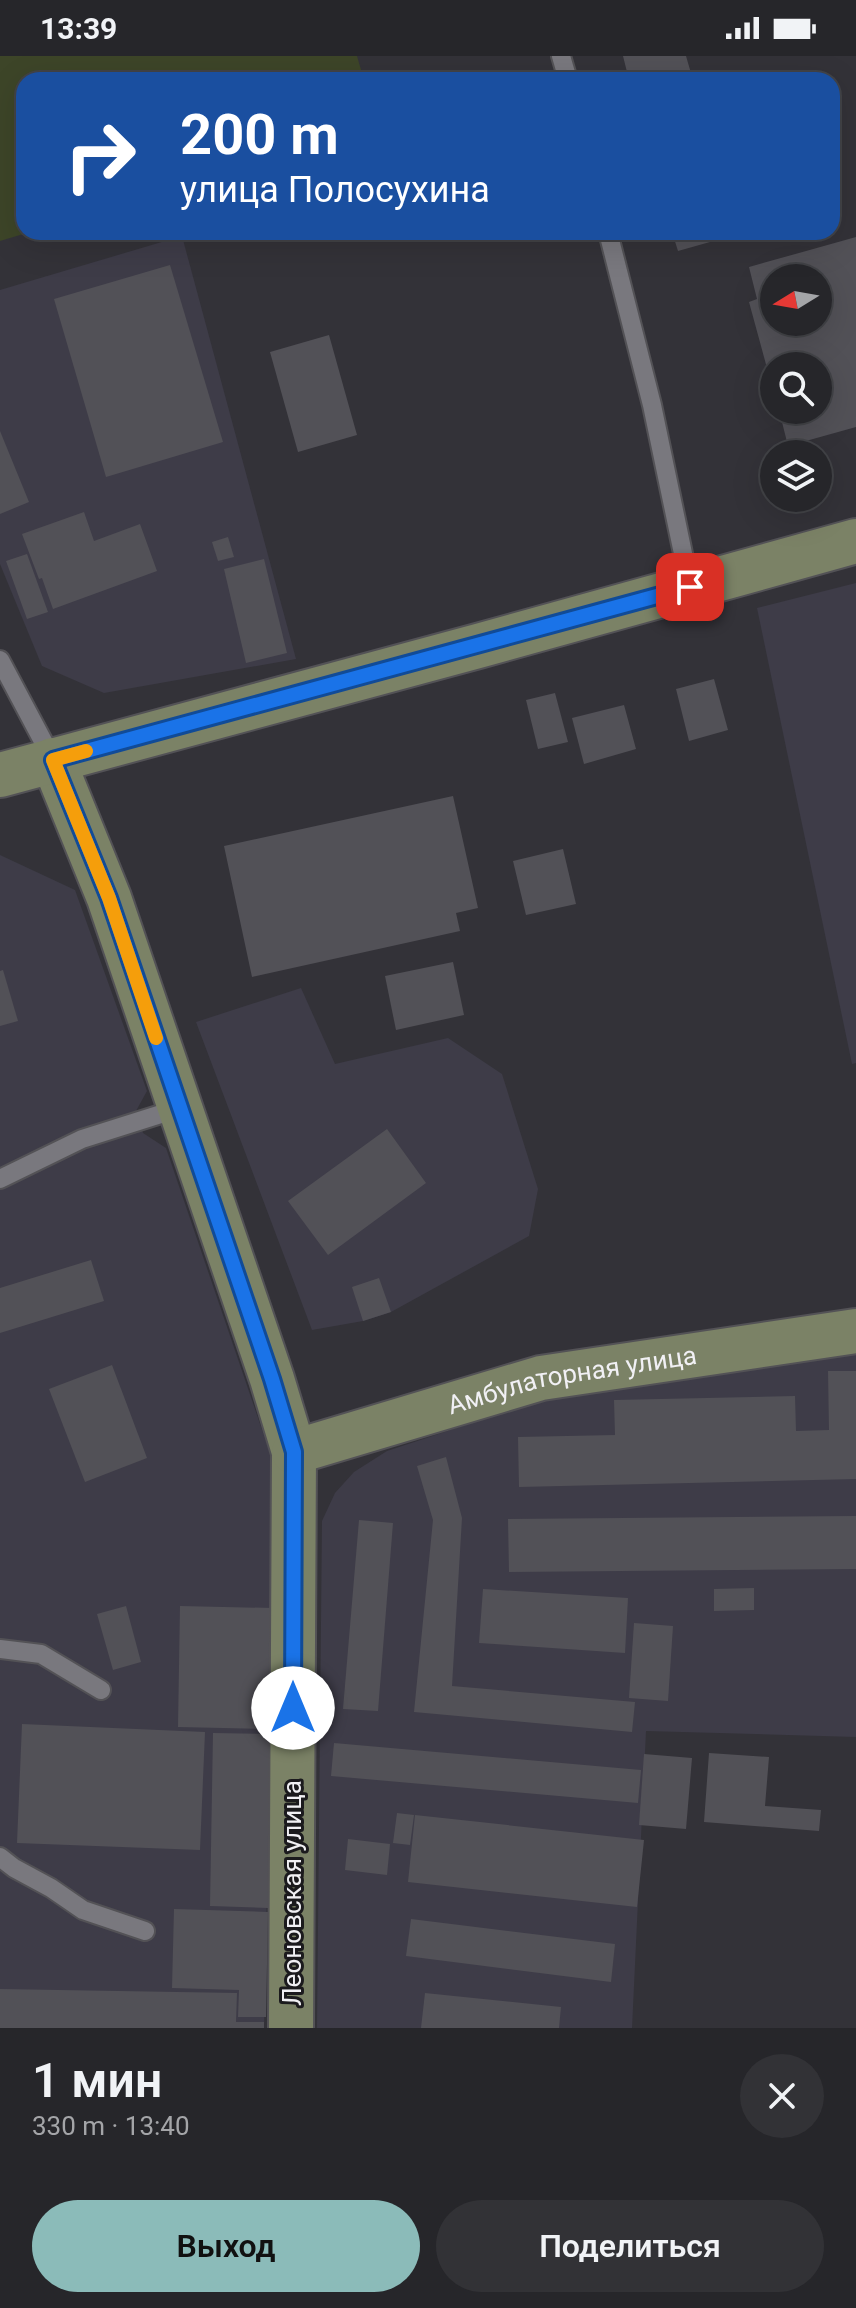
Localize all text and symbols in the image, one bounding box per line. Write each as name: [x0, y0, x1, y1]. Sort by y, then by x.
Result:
text: 13:39: [40, 11, 117, 46]
text: 200 m: [180, 102, 339, 168]
icon: right: [48, 104, 152, 208]
text: улица Полосухина: [180, 169, 490, 211]
north arrow: [760, 264, 832, 336]
map controls: [760, 264, 832, 512]
button: search: [760, 352, 832, 424]
button: layers: [760, 440, 832, 512]
pin: [656, 553, 724, 621]
icon: arrive: [668, 565, 712, 609]
street label: Амбулаторная улица: [444, 1340, 699, 1420]
position arrow: [251, 1666, 335, 1750]
street label: Леоновская улица: [277, 1780, 307, 2006]
text: 1 мин: [32, 2052, 162, 2109]
button: close: [740, 2054, 824, 2138]
text: 330 m · 13:40: [32, 2111, 190, 2141]
button: Выход: [32, 2200, 420, 2292]
button: Поделиться: [436, 2200, 824, 2292]

